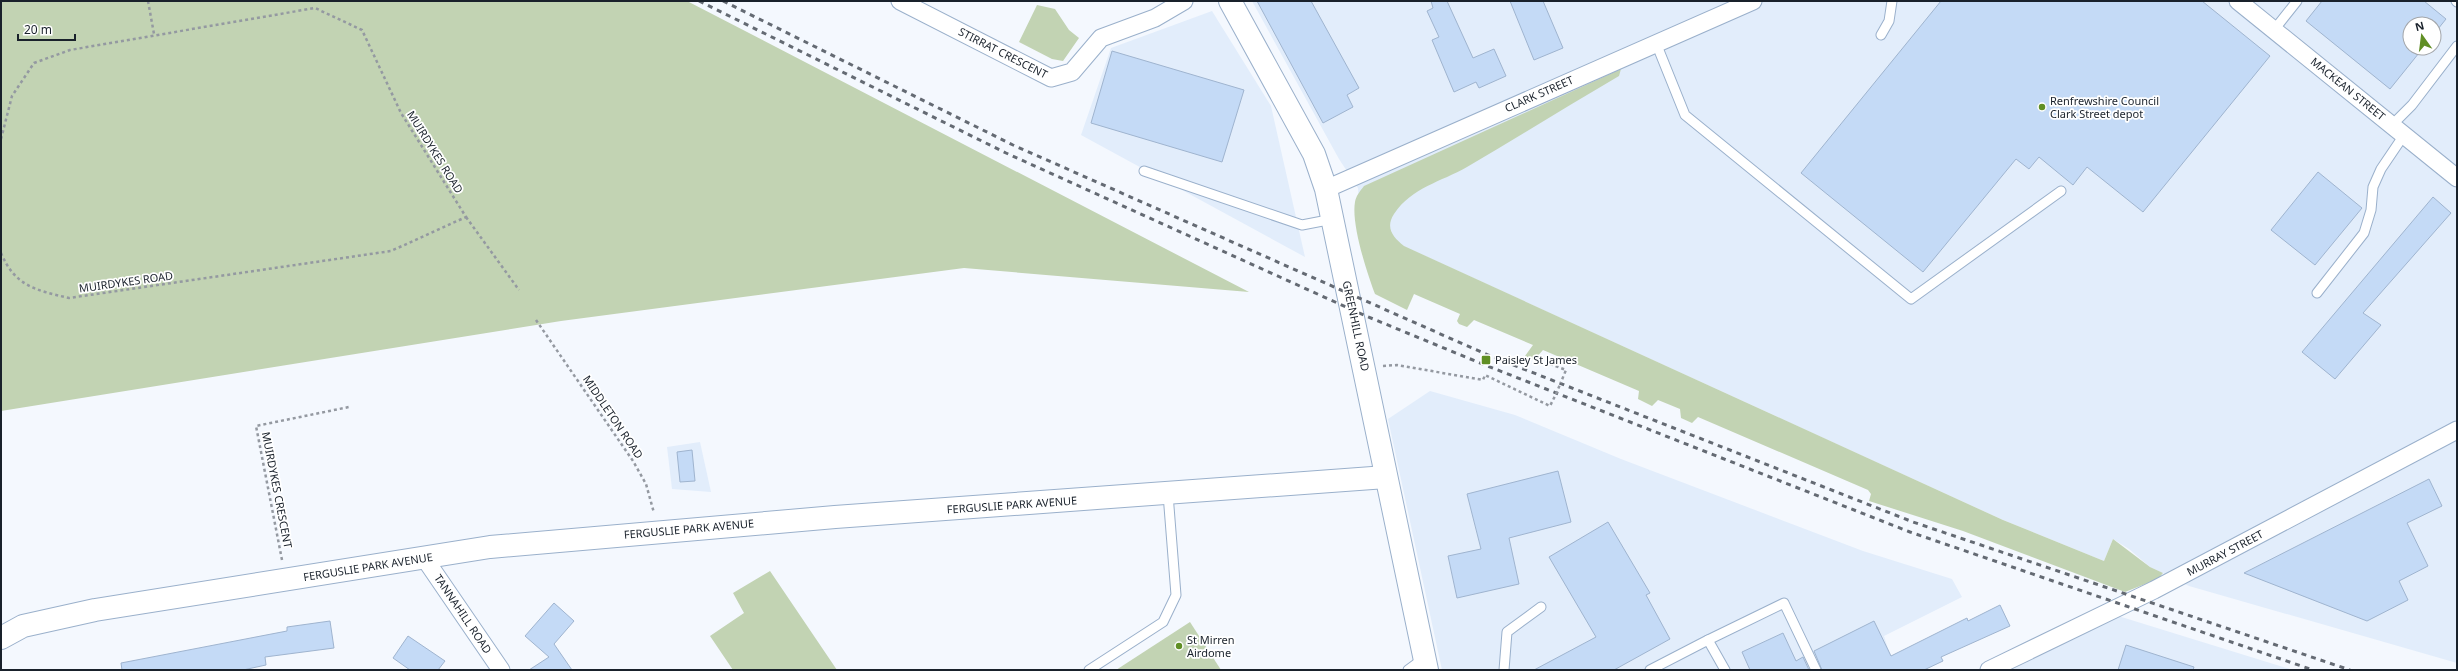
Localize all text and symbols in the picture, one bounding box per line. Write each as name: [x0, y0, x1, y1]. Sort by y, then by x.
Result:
scale bar: [18, 16, 75, 42]
north arrow: [2402, 16, 2442, 56]
text: N: [2413, 17, 2426, 34]
text: 20 m: [24, 21, 52, 38]
street label: STIRRAT CRESCENT: [956, 24, 1050, 82]
street label: MACKEAN STREET: [2308, 54, 2389, 123]
street label: CLARK STREET: [1502, 72, 1575, 115]
place label: Renfrewshire Council Clark Street depot: [2050, 93, 2159, 121]
marker: Renfrewshire Council Clark Street depot: [2037, 102, 2047, 112]
street label: MUIRDYKES ROAD: [404, 108, 467, 196]
street label: MUIRDYKES ROAD: [78, 267, 174, 296]
street label: GREENHILL ROAD: [1340, 279, 1373, 372]
place label: Paisley St James: [1495, 352, 1577, 367]
marker: Paisley St James: [1480, 354, 1492, 366]
street label: MIDDLETON ROAD: [580, 372, 647, 461]
street label: MUIRDYKES CRESCENT: [259, 431, 296, 549]
street label: FERGUSLIE PARK AVENUE: [946, 492, 1078, 517]
street label: FERGUSLIE PARK AVENUE: [623, 515, 755, 542]
street label: MURRAY STREET: [2184, 526, 2266, 579]
street label: FERGUSLIE PARK AVENUE: [302, 549, 434, 584]
street label: TANNAHILL ROAD: [431, 571, 496, 656]
place label: St Mirren Airdome: [1187, 632, 1235, 660]
marker: St Mirren Airdome: [1174, 641, 1184, 651]

